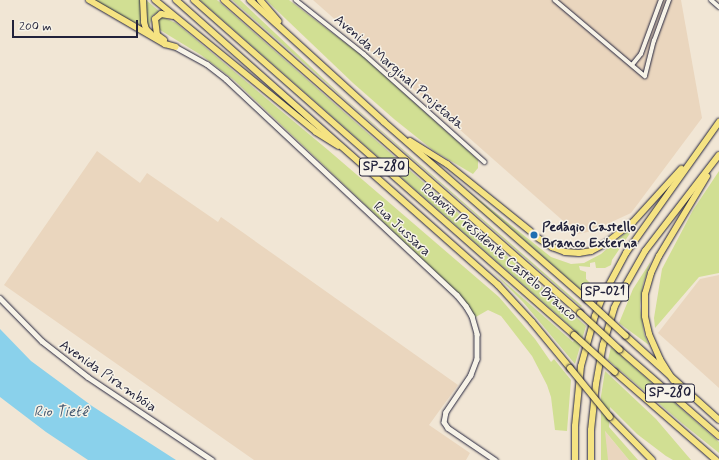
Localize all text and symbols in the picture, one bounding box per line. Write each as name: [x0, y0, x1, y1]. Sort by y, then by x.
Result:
street label: Avenida Marginal Projetada: [330, 11, 468, 133]
scale bar: [14, 12, 140, 38]
text: 200 m: [19, 19, 52, 35]
road number: SP-280: [358, 156, 410, 178]
street label: Rodovia Presidente Castelo Branco: [417, 179, 581, 325]
street label: Rua Jussara: [370, 198, 434, 260]
place label: Pedágio Castello Branco Externa: [542, 219, 638, 252]
marker: Pedágio Castello Branco Externa: [529, 230, 539, 240]
road number: SP-021: [581, 281, 629, 303]
street label: Avenida Pirambóia: [57, 337, 159, 415]
road number: SP-280: [644, 382, 696, 404]
water label: Rio Tietê: [35, 404, 87, 422]

